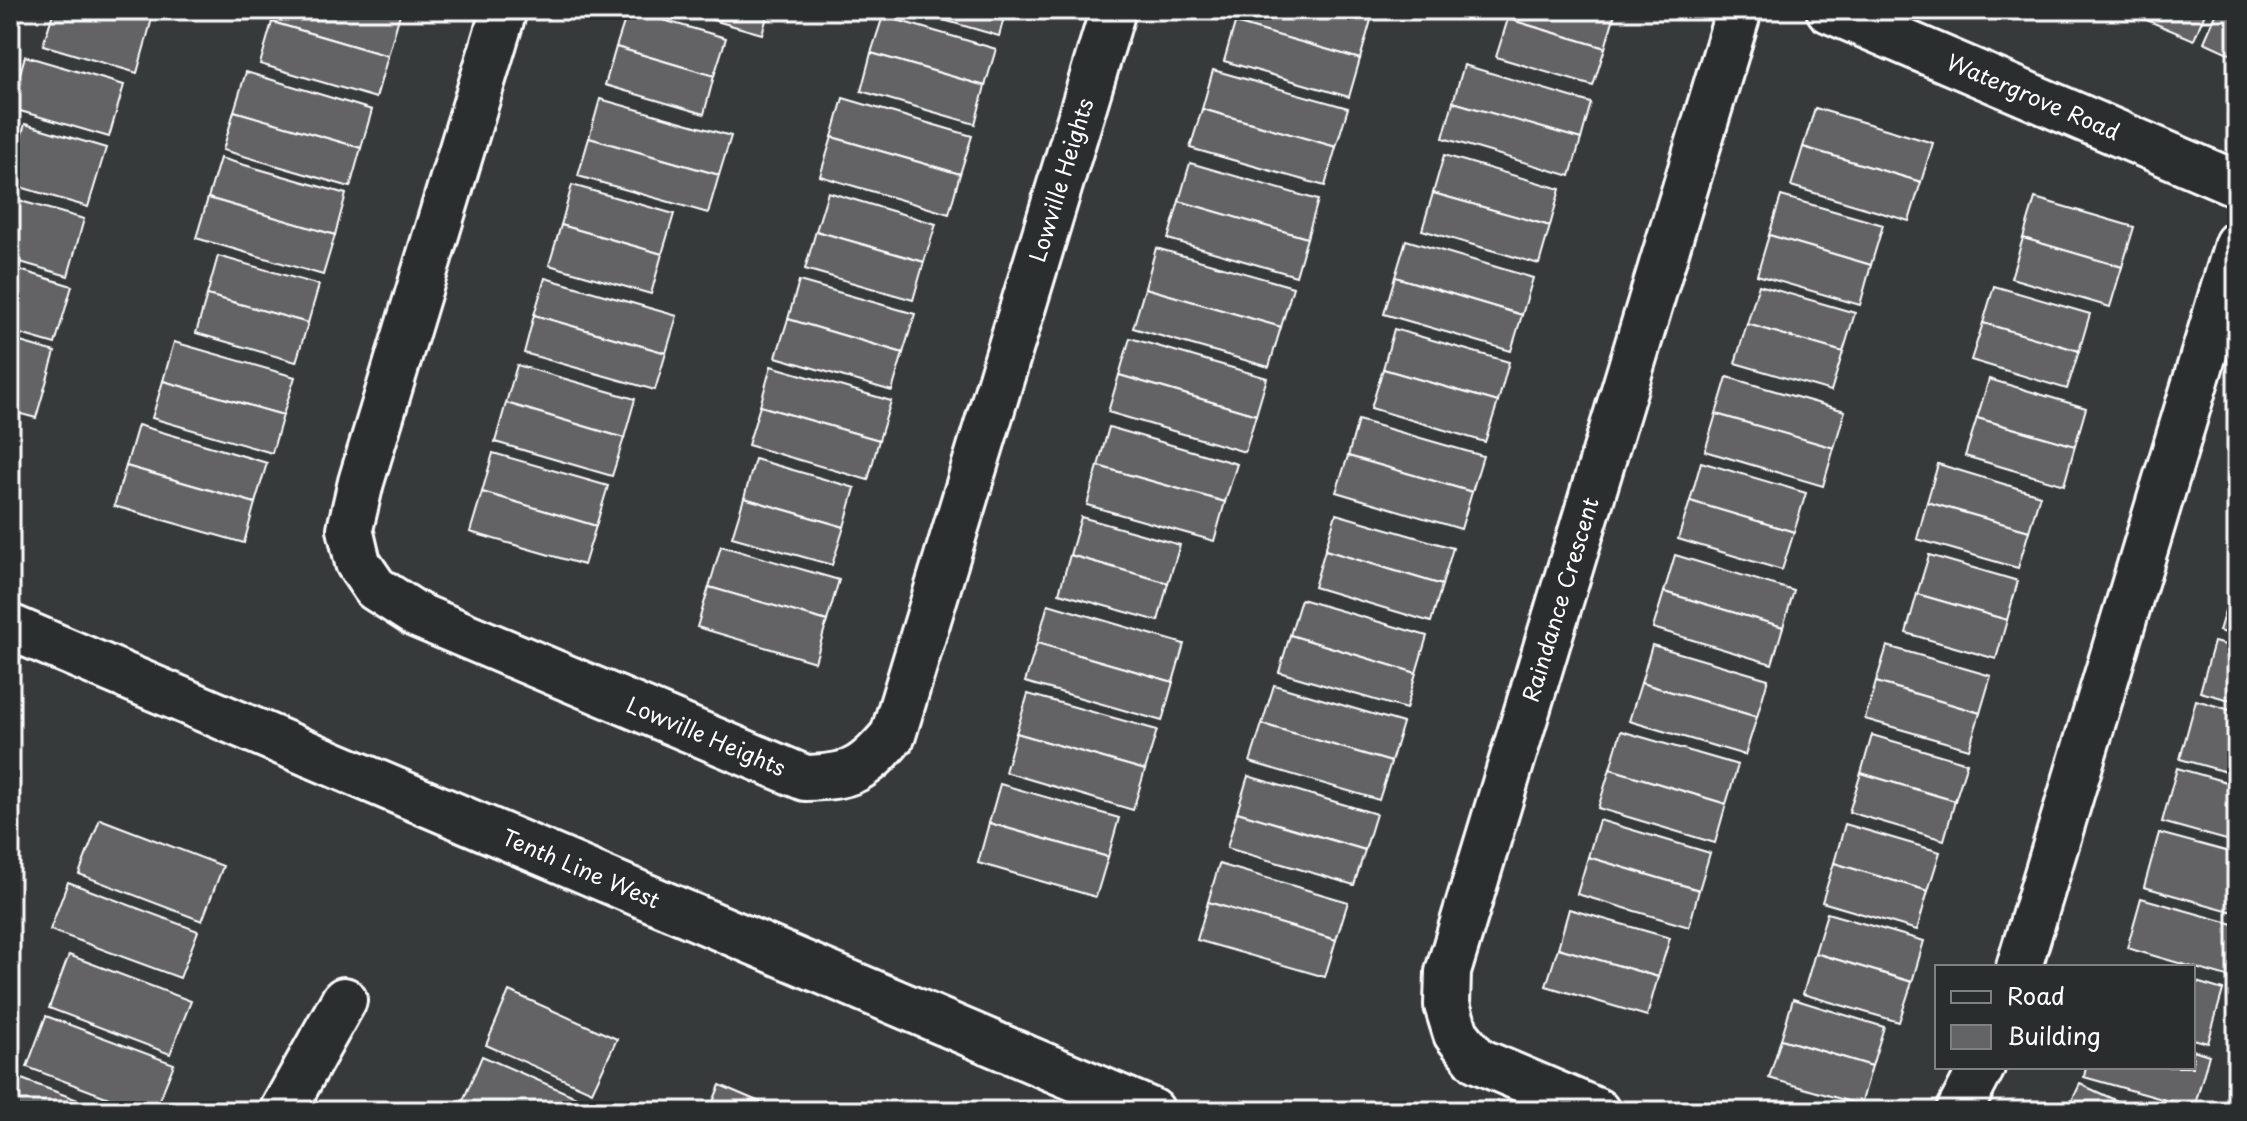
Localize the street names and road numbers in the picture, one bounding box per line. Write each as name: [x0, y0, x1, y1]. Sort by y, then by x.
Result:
street label: Watergrove Road: [1942, 44, 2125, 147]
street label: Lowville Heights: [1019, 94, 1100, 266]
street label: Raindance Crescent: [1513, 493, 1606, 706]
street label: Lowville Heights: [622, 687, 791, 783]
street label: Tenth Line West: [498, 820, 666, 916]

